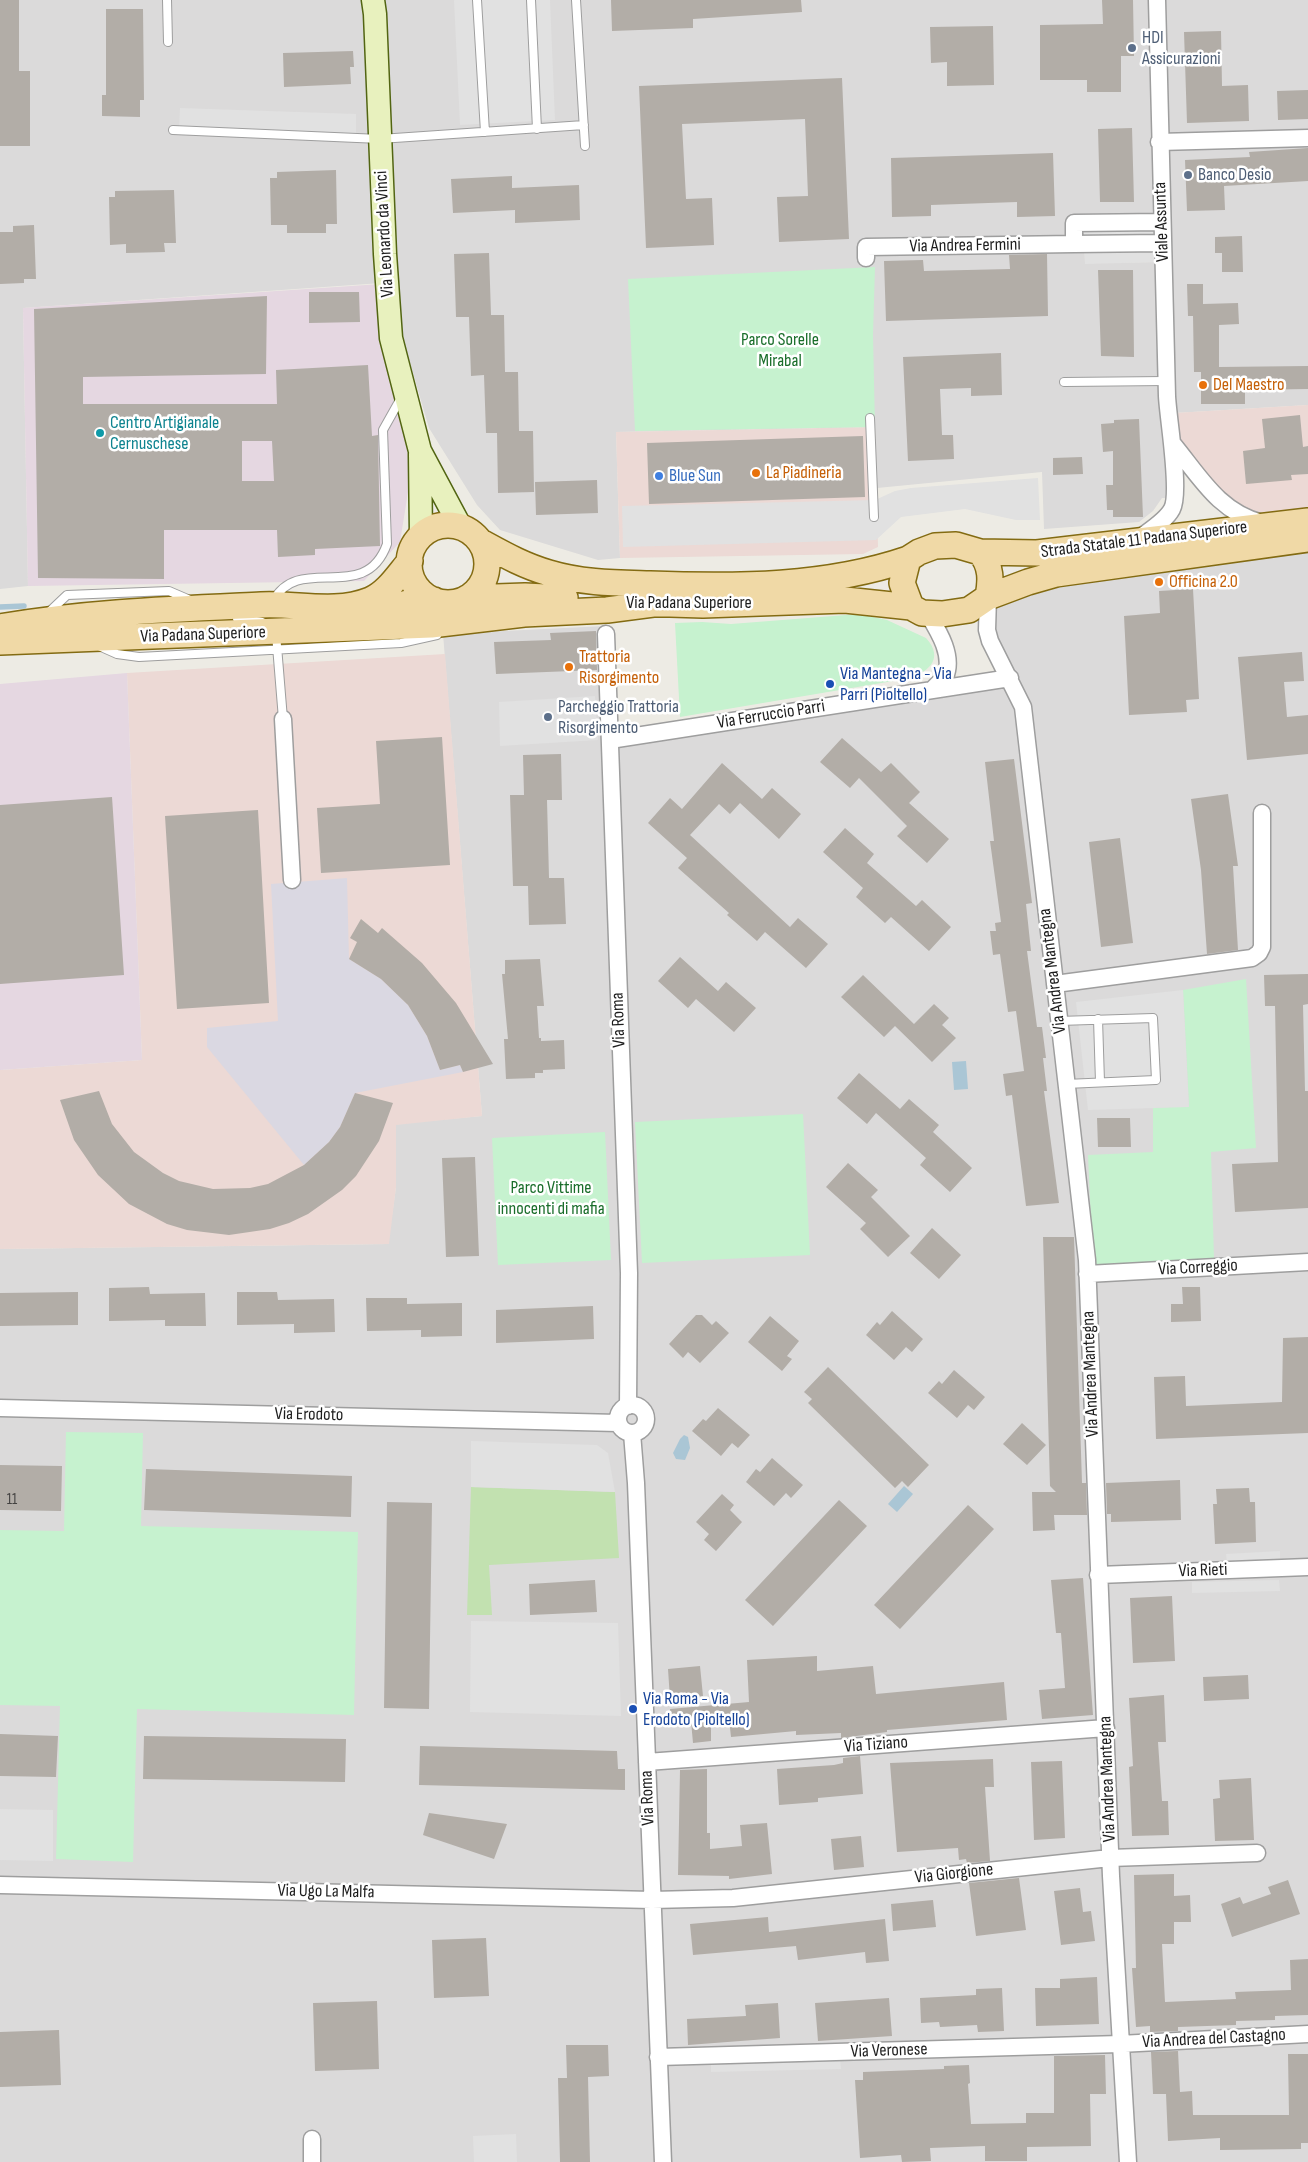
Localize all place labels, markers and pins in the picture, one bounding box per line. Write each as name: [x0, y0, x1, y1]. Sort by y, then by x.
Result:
place label: HDI Assicurazioni: [1142, 27, 1221, 70]
marker: HDI Assicurazioni: [1126, 42, 1138, 54]
place label: Banco Desio: [1198, 164, 1272, 186]
marker: Banco Desio: [1182, 169, 1194, 181]
place label: Del Maestro: [1213, 374, 1284, 396]
marker: Del Maestro: [1197, 379, 1209, 391]
place label: Centro Artigianale Cernuschese: [110, 412, 219, 454]
marker: Centro Artigianale Cernuschese: [94, 427, 106, 439]
place label: La Piadineria: [766, 462, 842, 484]
place label: Blue Sun: [669, 465, 721, 487]
marker: La Piadineria: [750, 467, 762, 479]
marker: Blue Sun: [653, 470, 665, 482]
place label: Officina 2.0: [1169, 571, 1238, 593]
marker: Officina 2.0: [1153, 576, 1165, 588]
place label: Trattoria Risorgimento: [579, 646, 659, 689]
marker: Trattoria Risorgimento: [563, 661, 575, 673]
place label: Via Mantegna - Via Parri (Pioltello): [840, 663, 952, 706]
marker: Via Mantegna - Via Parri (Pioltello): [824, 678, 836, 690]
place label: Parcheggio Trattoria Risorgimento: [558, 696, 679, 739]
marker: Parcheggio Trattoria Risorgimento: [542, 711, 554, 723]
place label: Via Roma - Via Erodoto (Pioltello): [643, 1688, 750, 1730]
marker: Via Roma - Via Erodoto (Pioltello): [627, 1703, 639, 1715]

